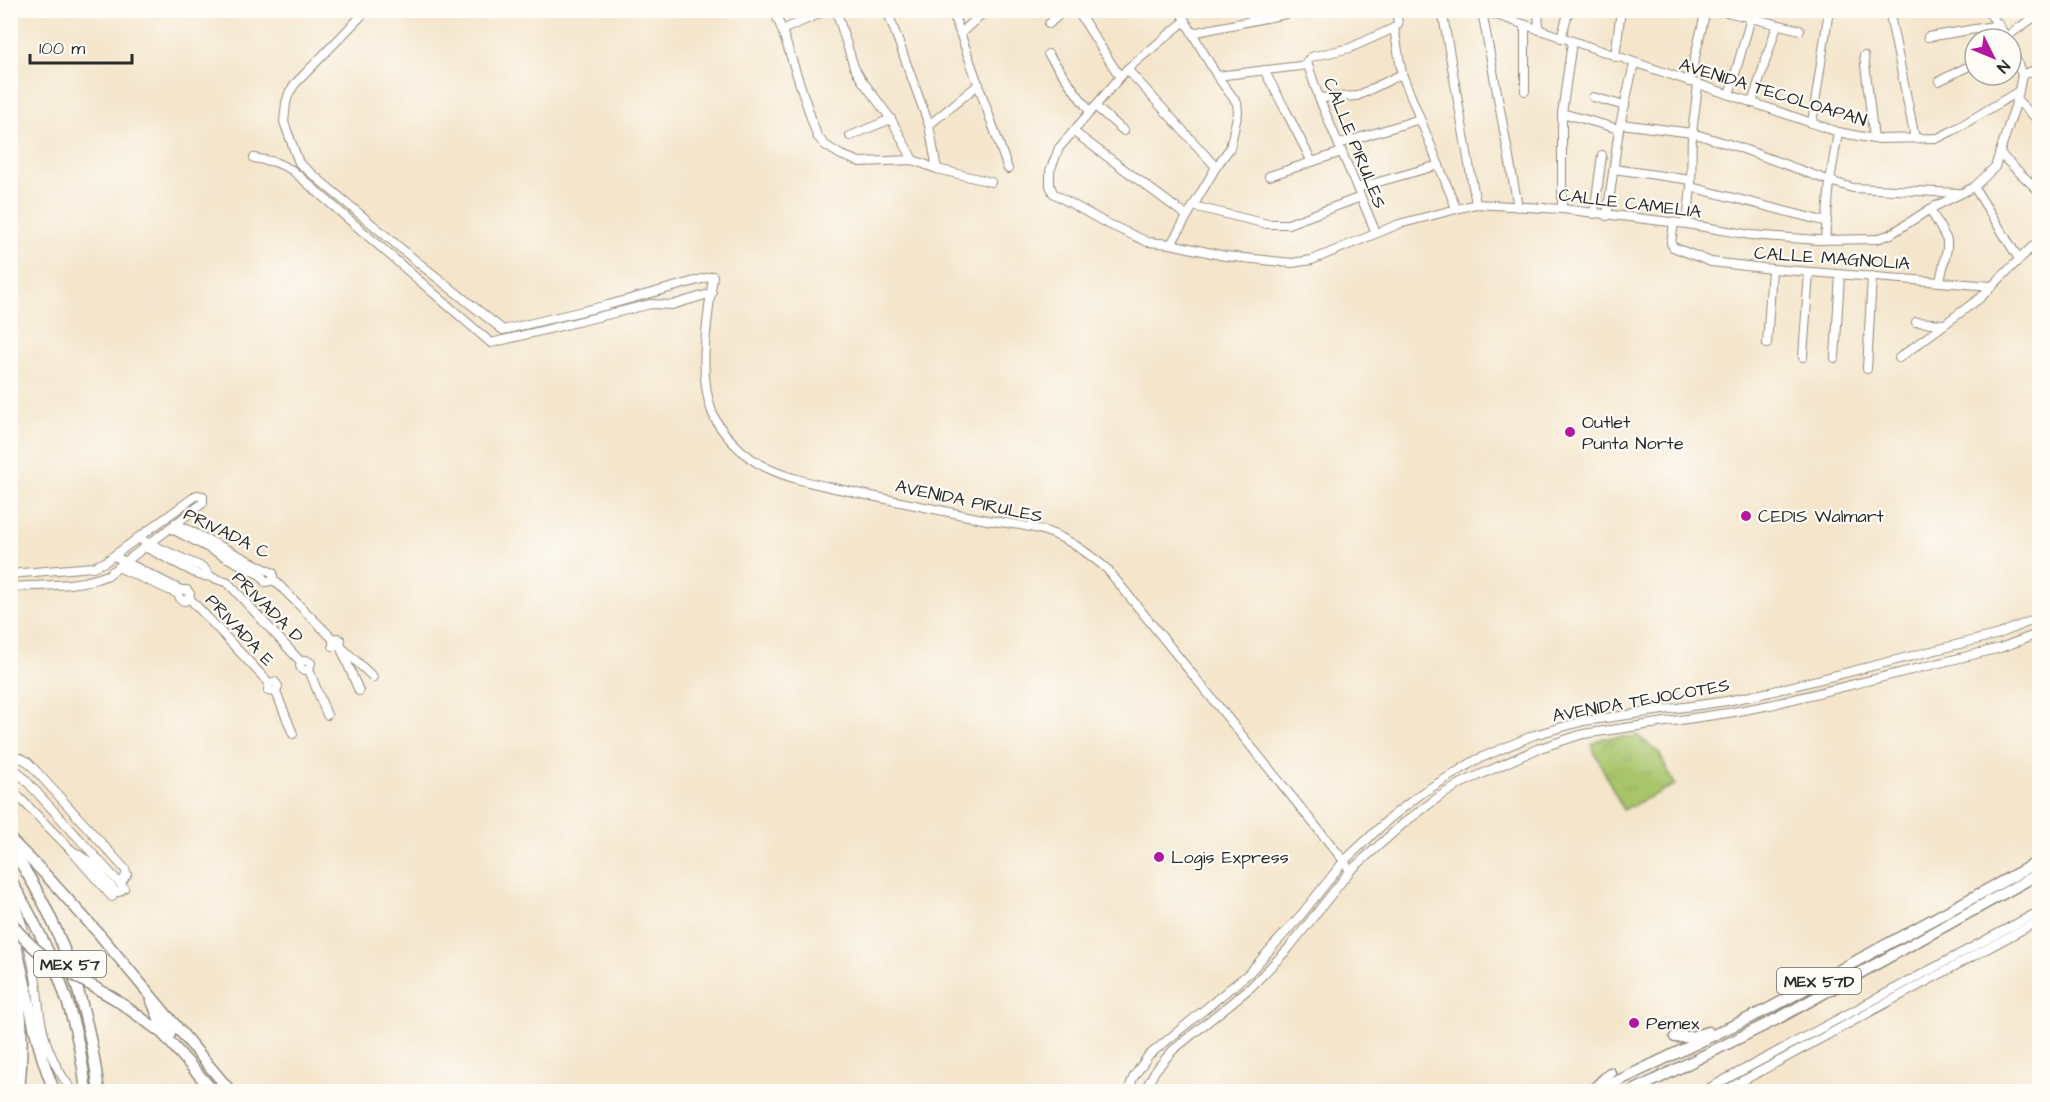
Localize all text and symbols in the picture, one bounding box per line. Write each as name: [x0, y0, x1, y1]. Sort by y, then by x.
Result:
scale bar: [30, 27, 132, 65]
north arrow: [1963, 27, 2023, 87]
text: 100 m: [39, 36, 85, 61]
street label: AVENIDA TECOLOAPAN: [1676, 52, 1870, 133]
text: N: [1992, 55, 2015, 78]
street label: CALLE PIRULES: [1317, 74, 1392, 212]
street label: CALLE CAMELIA: [1557, 182, 1703, 225]
street label: CALLE MAGNOLIA: [1753, 241, 1911, 276]
place label: Outlet Punta Norte: [1582, 410, 1684, 456]
marker: Outlet Punta Norte: [1563, 425, 1577, 439]
street label: AVENIDA PIRULES: [893, 474, 1045, 529]
street label: PRIVADA C: [180, 502, 274, 565]
place label: CEDIS Walmart: [1758, 504, 1885, 529]
marker: CEDIS Walmart: [1739, 509, 1753, 523]
street label: PRIVADA D: [226, 566, 309, 649]
street label: PRIVADA E: [199, 589, 280, 672]
street label: AVENIDA TEJOCOTES: [1550, 673, 1732, 728]
place label: Logis Express: [1171, 845, 1289, 871]
marker: Logis Express: [1152, 850, 1166, 864]
road number: MEX 57: [34, 951, 106, 977]
road number: MEX 57D: [1777, 968, 1861, 994]
place label: Pemex: [1646, 1011, 1700, 1036]
marker: Pemex: [1627, 1016, 1641, 1030]

